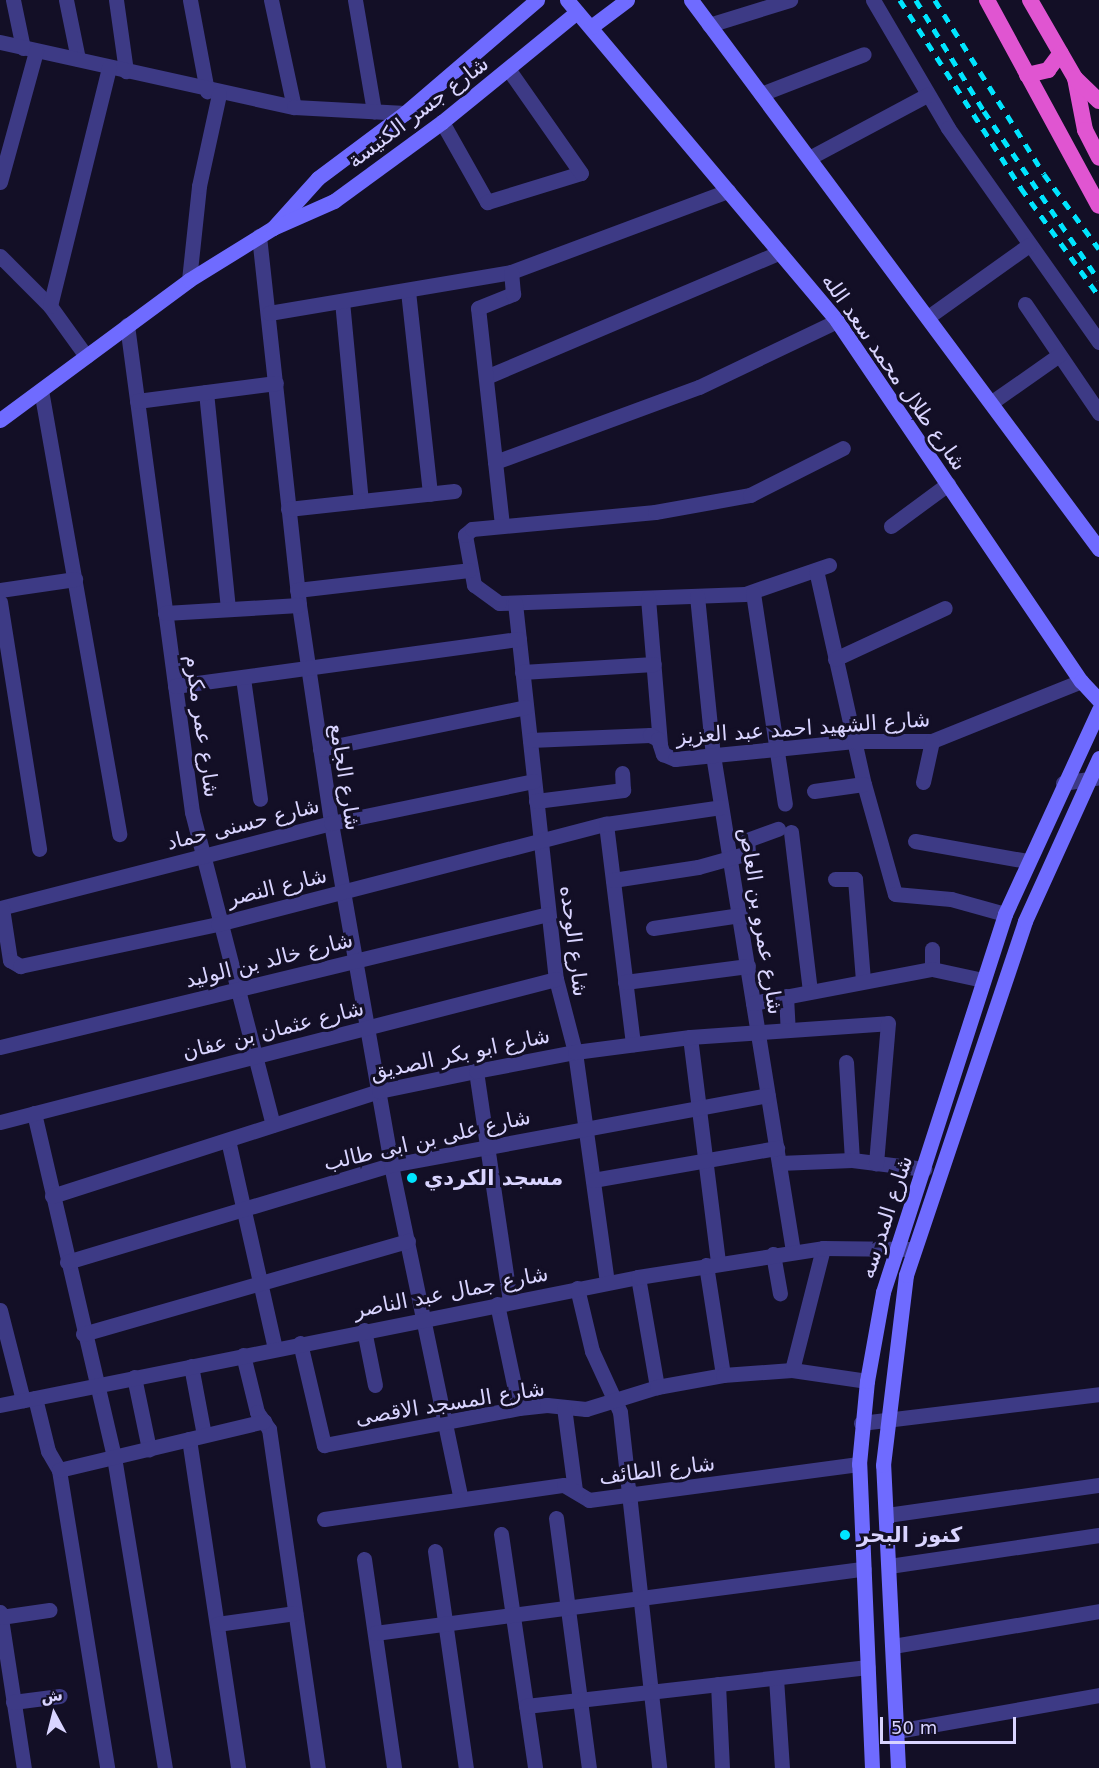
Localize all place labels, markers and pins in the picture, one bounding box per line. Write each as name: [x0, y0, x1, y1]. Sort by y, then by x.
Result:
place label: مسجد الكردي: [424, 1165, 563, 1191]
marker: مسجد الكردي: [405, 1171, 419, 1185]
place label: كنوز البحر: [857, 1522, 962, 1548]
marker: كنوز البحر: [838, 1528, 852, 1542]

